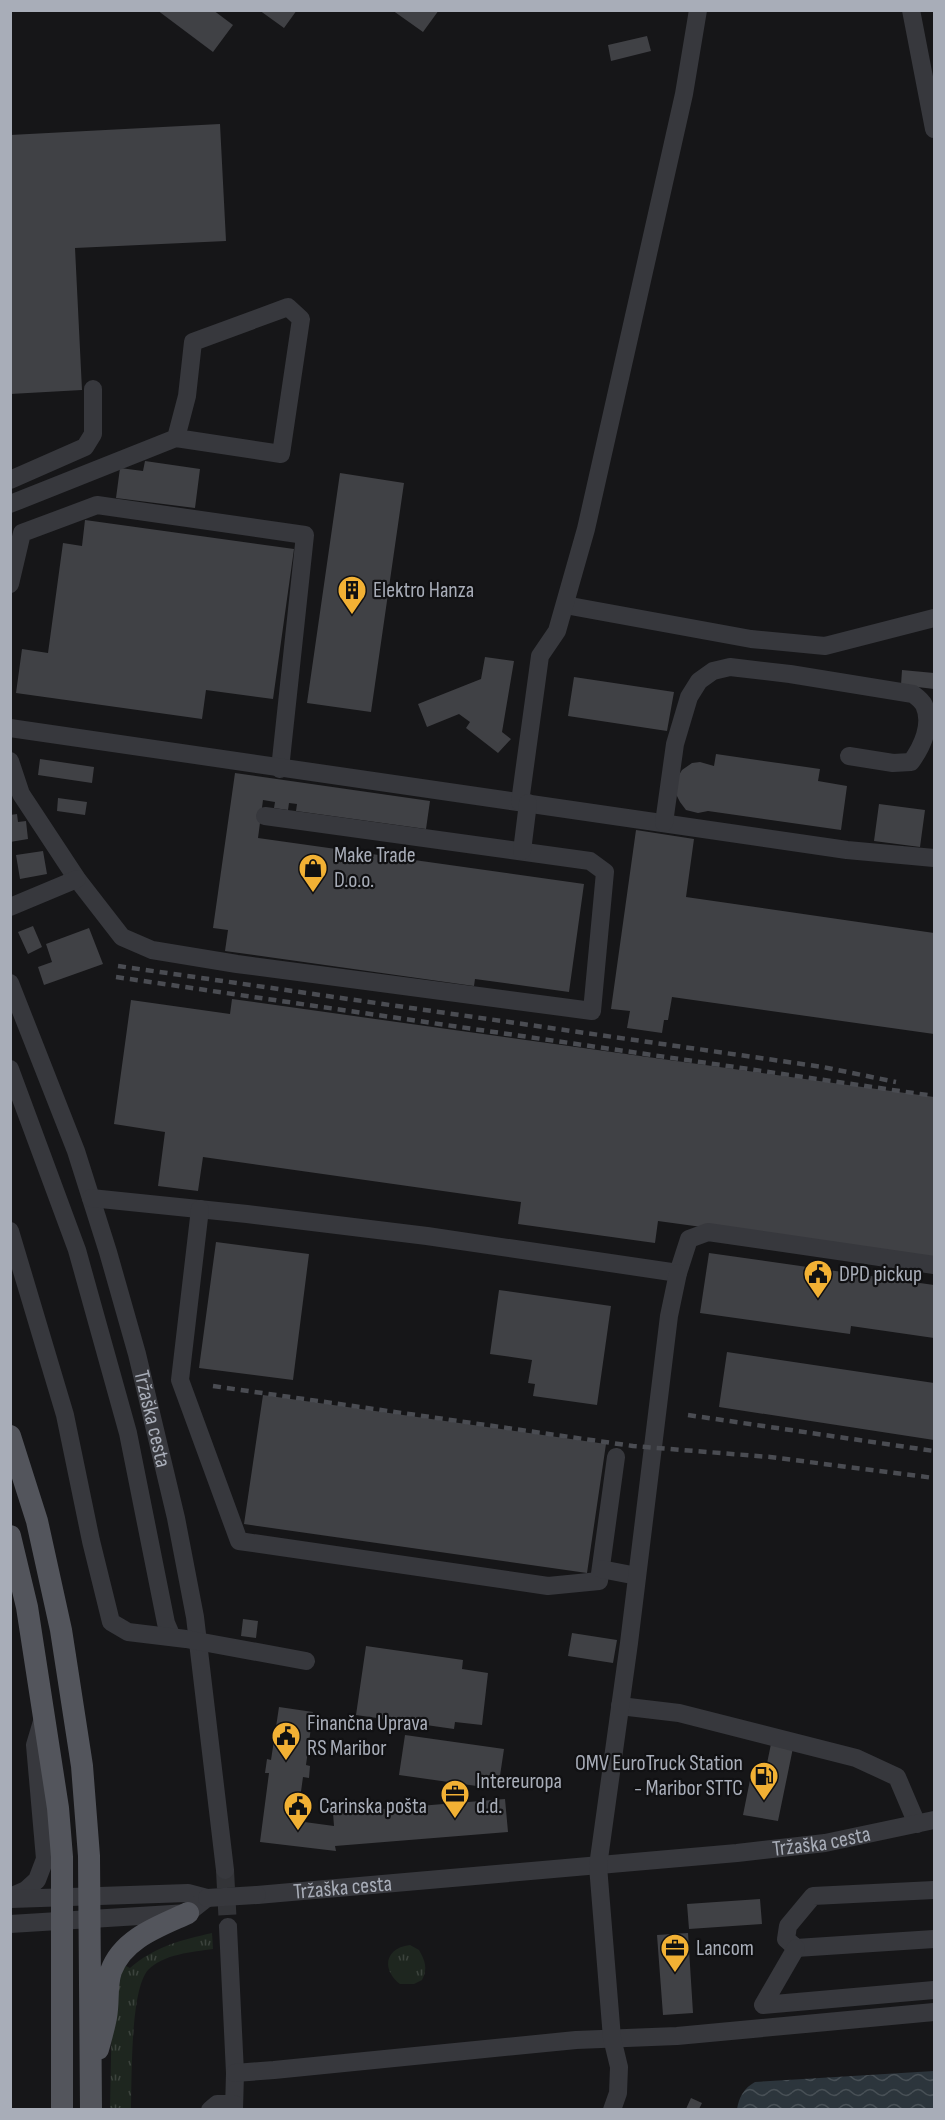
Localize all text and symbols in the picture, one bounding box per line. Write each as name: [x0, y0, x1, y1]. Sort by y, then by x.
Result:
building icon: Elektro Hanza: [336, 574, 368, 616]
place label: Elektro Hanza: [373, 577, 474, 604]
place label: Make Trade D.o.o.: [334, 842, 416, 894]
shop icon: Make Trade D.o.o.: [297, 852, 329, 894]
public building icon: DPD pickup: [802, 1258, 834, 1300]
place label: DPD pickup: [839, 1261, 922, 1288]
street label: Tržaška cesta: [128, 1367, 177, 1470]
place label: Finančna Uprava RS Maribor: [307, 1710, 428, 1762]
public building icon: Finančna Uprava RS Maribor: [270, 1720, 302, 1762]
place label: OMV EuroTruck Station - Maribor STTC: [575, 1750, 743, 1802]
fuel station icon: OMV EuroTruck Station - Maribor STTC: [748, 1760, 780, 1802]
place label: Intereuropa d.d.: [476, 1768, 562, 1820]
office icon: Intereuropa d.d.: [439, 1778, 471, 1820]
public building icon: Carinska pošta: [282, 1790, 314, 1832]
place label: Carinska pošta: [319, 1793, 427, 1820]
street label: Tržaška cesta: [771, 1820, 873, 1862]
street label: Tržaška cesta: [292, 1870, 393, 1905]
office icon: Lancom: [659, 1932, 691, 1974]
place label: Lancom: [696, 1935, 754, 1962]

